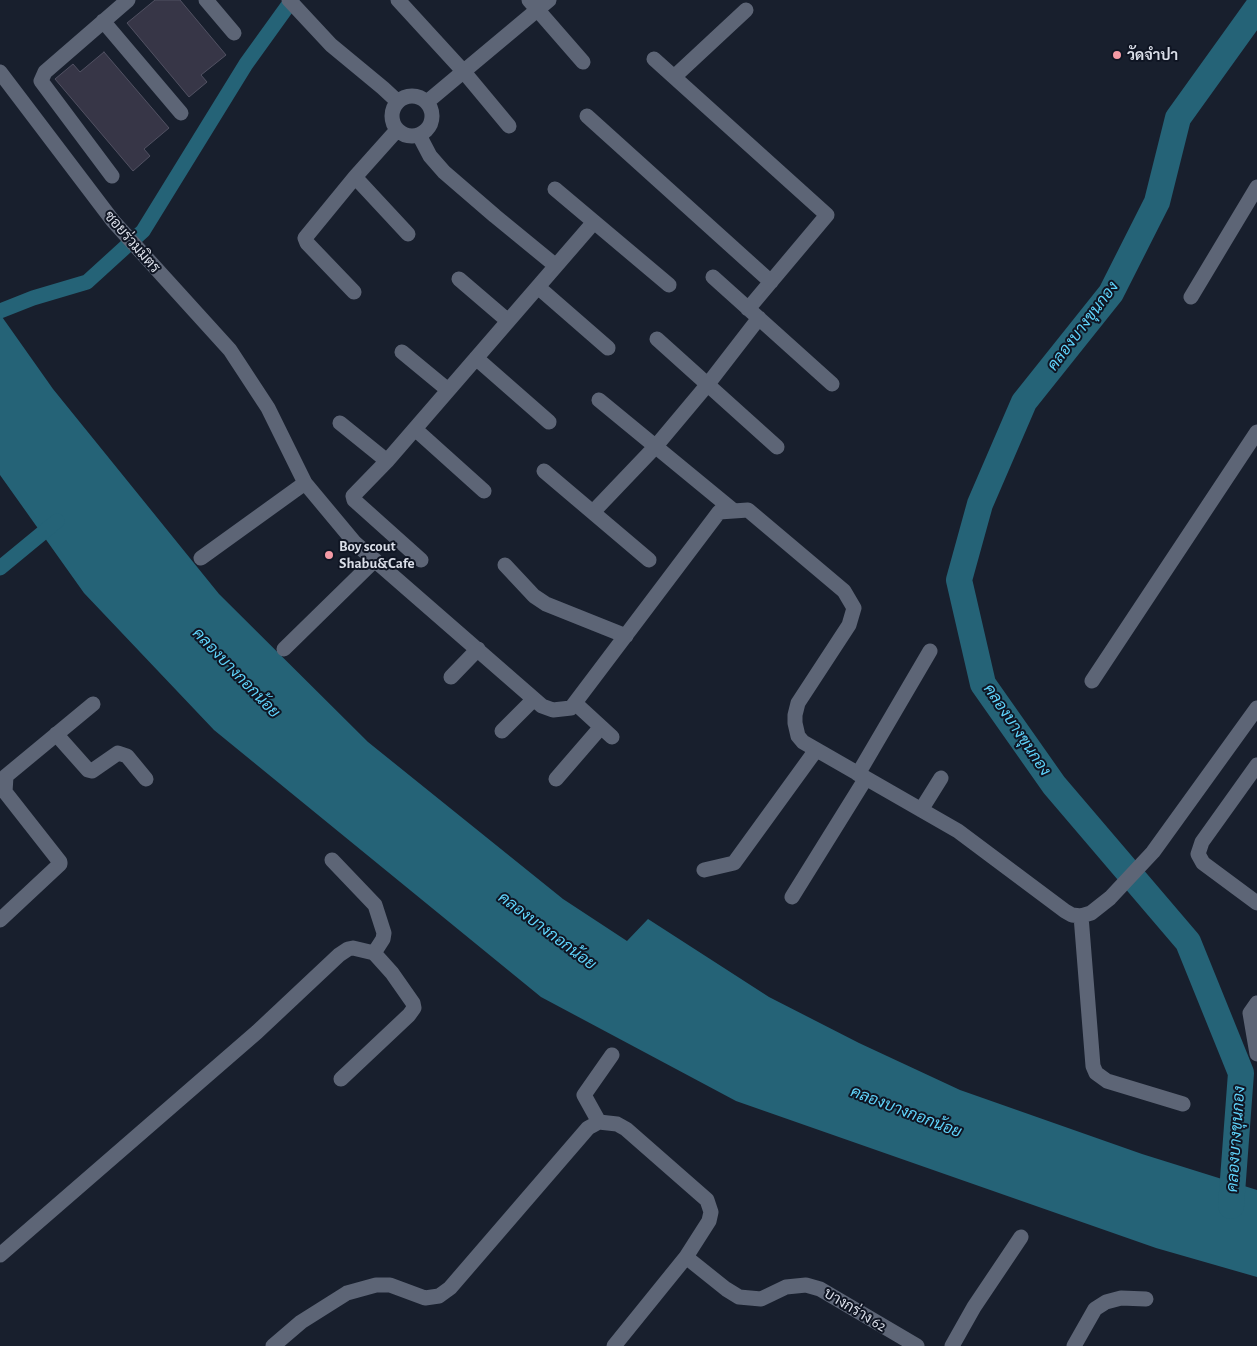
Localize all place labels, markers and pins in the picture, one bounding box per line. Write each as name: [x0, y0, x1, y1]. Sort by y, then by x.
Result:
place label: วัดจําปา: [1127, 46, 1178, 64]
marker: วัดจําปา: [1111, 49, 1123, 61]
place label: Boy scout Shabu&Cafe: [339, 537, 415, 572]
marker: Boy scout Shabu&Cafe: [323, 549, 335, 561]

